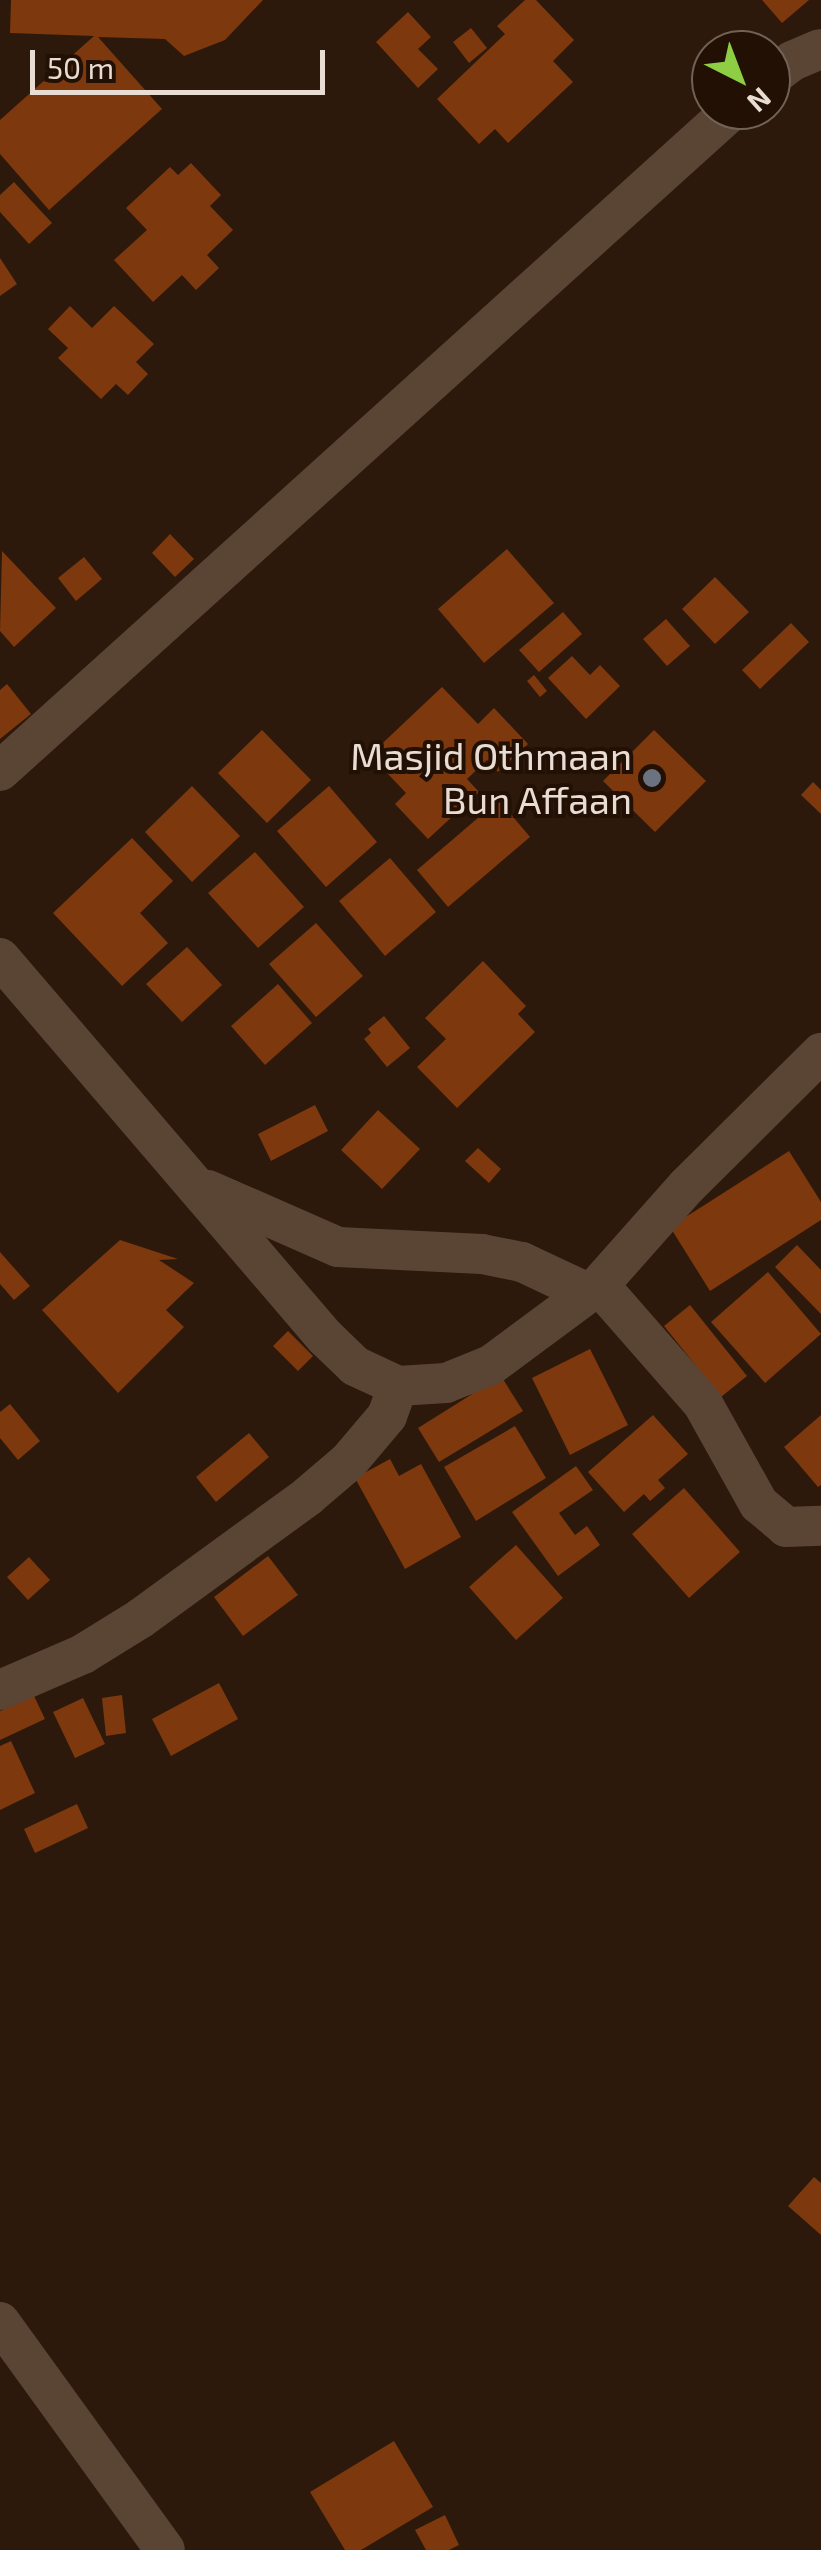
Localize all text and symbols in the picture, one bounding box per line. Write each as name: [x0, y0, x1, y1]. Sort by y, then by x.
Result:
scale bar: [35, 30, 330, 92]
north arrow: [691, 30, 791, 130]
text: 50 m: [47, 49, 114, 85]
text: N: [741, 81, 779, 120]
place label: Masjid Othmaan Bun Affaan: [350, 733, 632, 822]
marker: Masjid Othmaan Bun Affaan: [641, 767, 663, 789]

